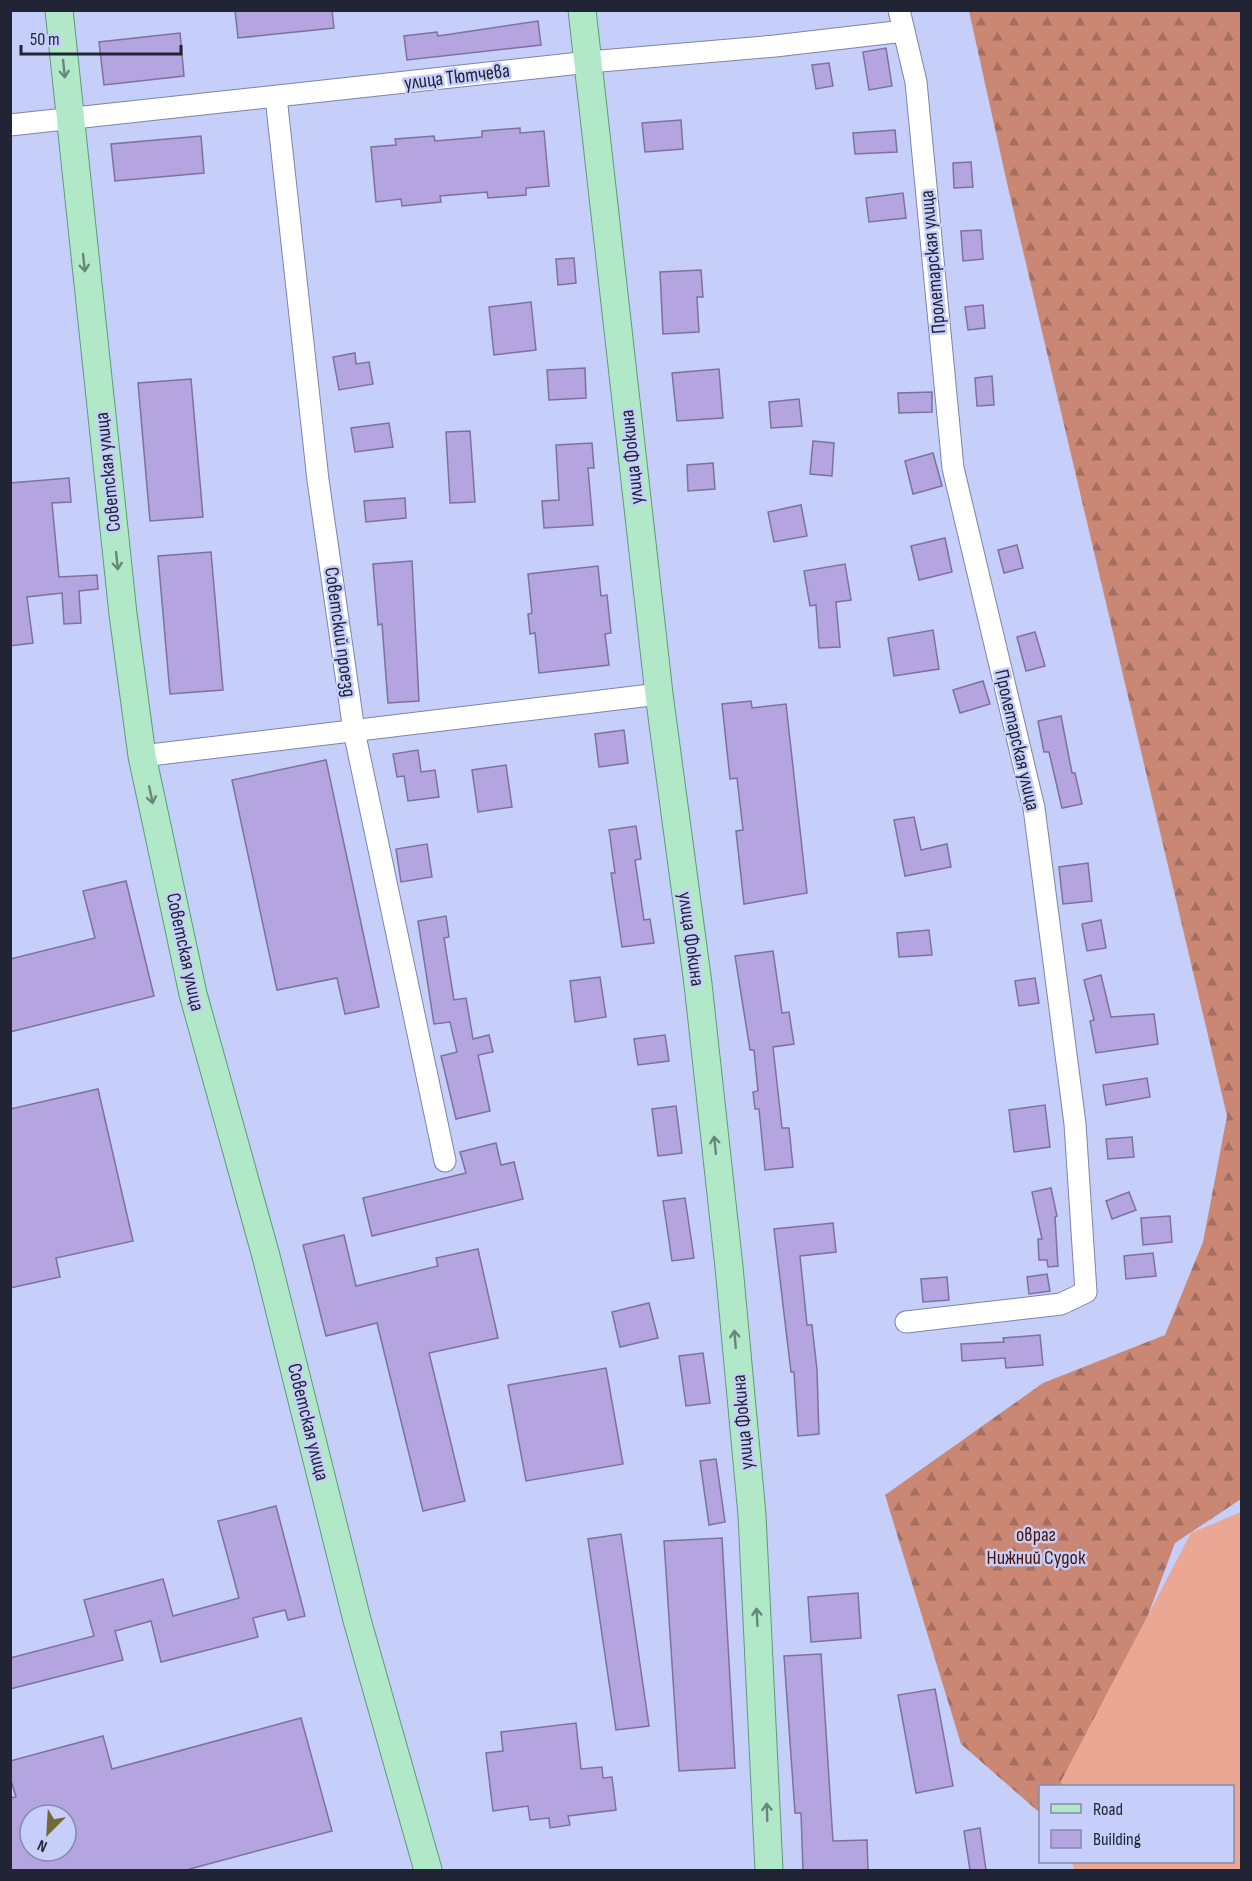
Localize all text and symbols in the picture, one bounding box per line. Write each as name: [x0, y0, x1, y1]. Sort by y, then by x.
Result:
scale bar: [21, 18, 182, 56]
text: 50 m: [30, 29, 60, 50]
one-way arrow: [59, 58, 70, 78]
street label: улица Тютчева: [403, 59, 511, 95]
street label: Пролетарская улица: [915, 189, 951, 335]
one-way arrow: [79, 252, 90, 272]
street label: улица Фокина: [615, 408, 649, 506]
street label: Советская улица: [90, 411, 126, 533]
one-way arrow: [112, 550, 123, 570]
street label: Советский проезд: [319, 565, 361, 699]
street label: Пролетарская улица: [989, 667, 1045, 813]
one-way arrow: [146, 785, 157, 805]
street label: улица Фокина: [672, 890, 710, 988]
street label: Советская улица: [161, 891, 209, 1013]
one-way arrow: [709, 1136, 720, 1156]
one-way arrow: [729, 1330, 740, 1350]
street label: Советская улица: [282, 1361, 334, 1483]
street label: улица Фокина: [727, 1374, 759, 1470]
park label: овраг Нижний Судок: [987, 1523, 1086, 1570]
one-way arrow: [752, 1608, 763, 1628]
legend: [1039, 1785, 1234, 1863]
text: Road: [1093, 1799, 1123, 1820]
north arrow: [18, 1803, 78, 1863]
one-way arrow: [761, 1803, 772, 1823]
text: Building: [1093, 1829, 1141, 1850]
text: N: [35, 1835, 50, 1856]

